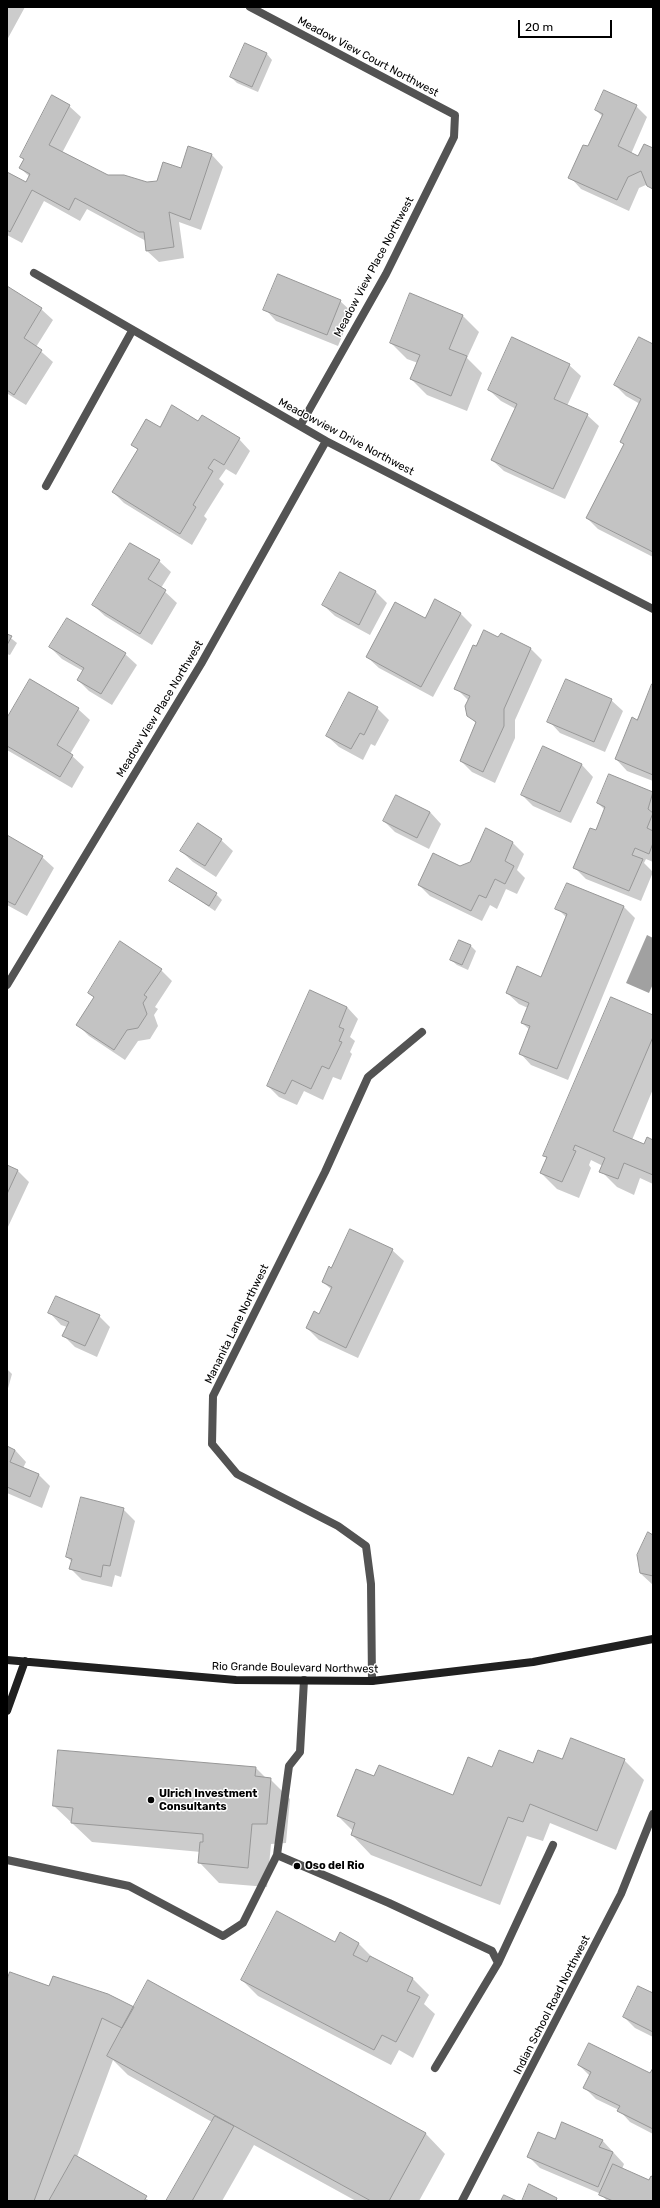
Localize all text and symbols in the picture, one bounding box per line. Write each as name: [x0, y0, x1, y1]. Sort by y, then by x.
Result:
scale bar: [520, 12, 614, 38]
street label: Meadow View Court Northwest: [295, 14, 441, 100]
text: 20 m: [525, 20, 553, 34]
street label: Meadow View Place Northwest: [331, 195, 417, 339]
street label: Meadowview Drive Northwest: [276, 396, 416, 478]
street label: Meadow View Place Northwest: [114, 638, 206, 780]
street label: Mananita Lane Northwest: [202, 1262, 272, 1386]
street label: Rio Grande Boulevard Northwest: [212, 1660, 378, 1676]
place label: Ulrich Investment Consultants: [159, 1787, 258, 1813]
marker: Ulrich Investment Consultants: [146, 1795, 156, 1805]
place label: Oso del Rio: [305, 1859, 364, 1873]
marker: Oso del Rio: [292, 1861, 302, 1871]
street label: Indian School Road Northwest: [511, 1933, 593, 2077]

